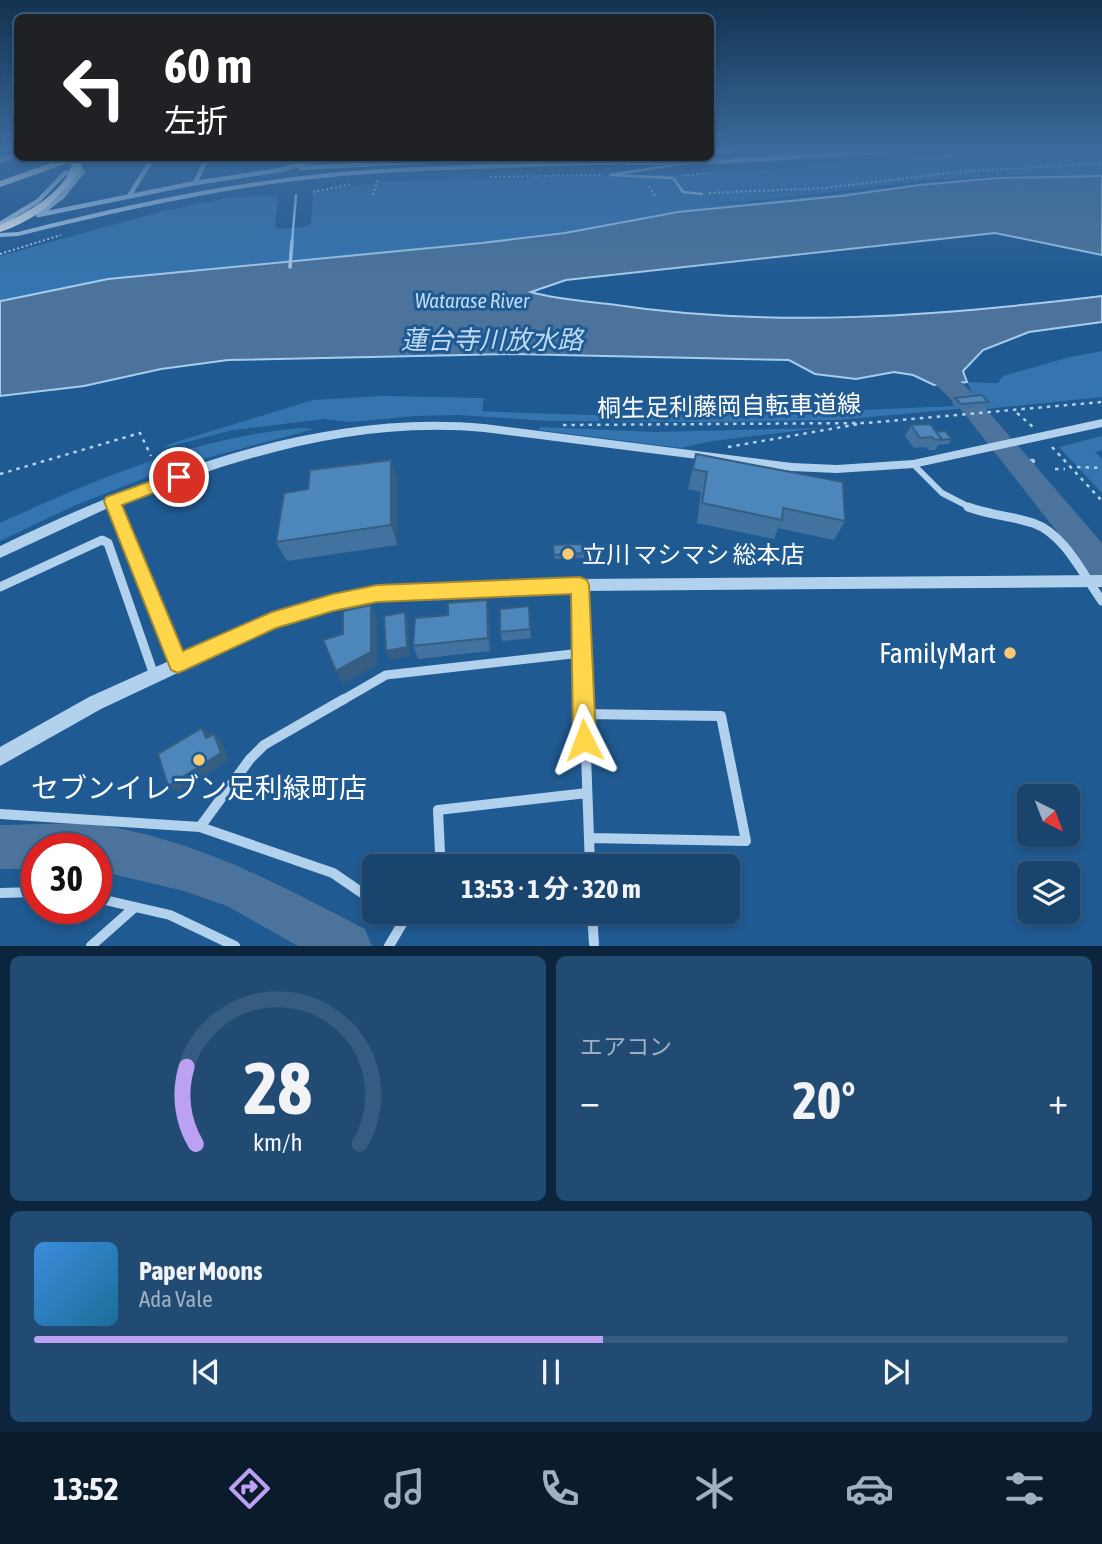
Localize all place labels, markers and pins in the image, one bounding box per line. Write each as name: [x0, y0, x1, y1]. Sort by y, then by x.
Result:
pin: [149, 447, 209, 507]
place label: 立川 マシマシ 総本店: [582, 541, 805, 568]
marker: 立川 マシマシ 総本店: [560, 546, 576, 562]
place label: FamilyMart: [879, 637, 996, 669]
marker: FamilyMart: [1002, 645, 1018, 661]
marker: セブンイレブン足利緑町店: [191, 752, 207, 768]
place label: セブンイレブン足利緑町店: [31, 772, 367, 804]

